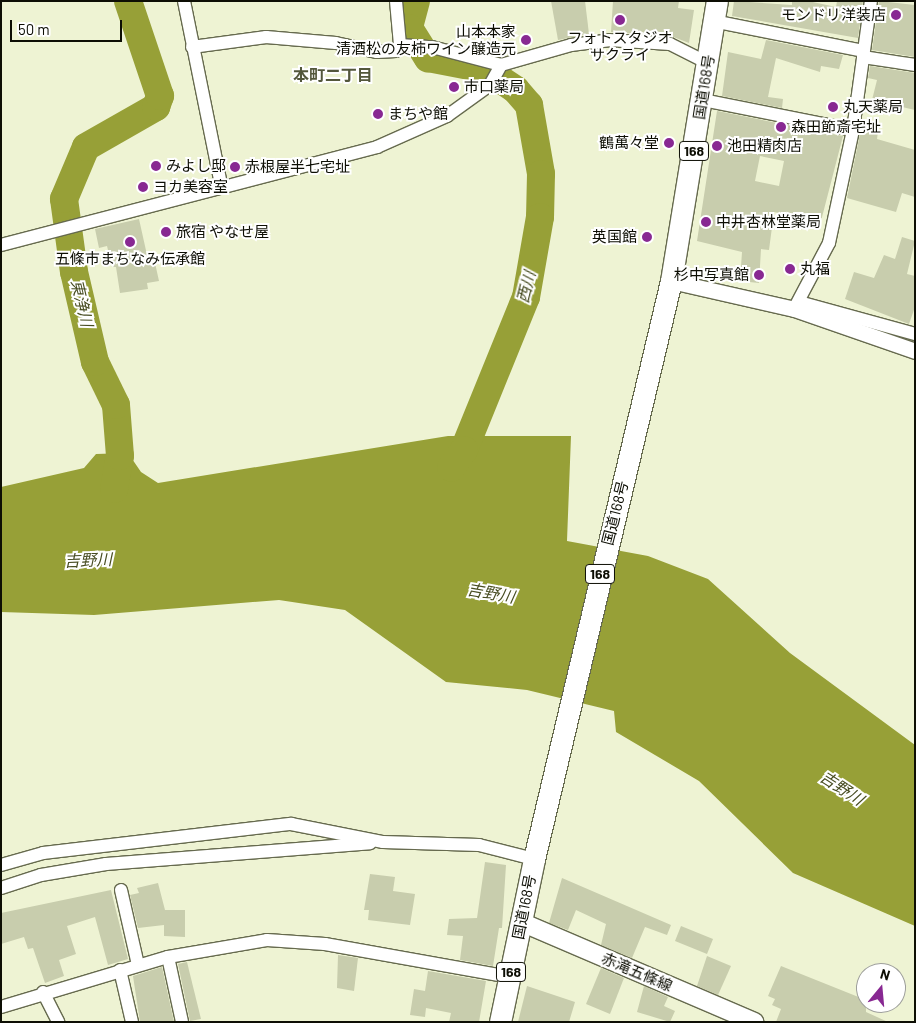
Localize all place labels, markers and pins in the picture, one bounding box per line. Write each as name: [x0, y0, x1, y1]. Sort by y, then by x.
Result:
place label: モンドリ洋装店: [781, 6, 886, 24]
marker: モンドリ洋装店: [890, 9, 902, 21]
marker: フォトスタジオ サクライ: [614, 14, 626, 26]
place label: 山本本家 清酒松の友柿ワイン醸造元: [336, 22, 516, 57]
place label: フォトスタジオ サクライ: [568, 28, 672, 63]
marker: 山本本家 清酒松の友柿ワイン醸造元: [520, 34, 532, 46]
place label: 市口薬局: [464, 78, 524, 96]
marker: 市口薬局: [448, 81, 460, 93]
place label: 丸天薬局: [843, 98, 903, 116]
marker: 丸天薬局: [827, 101, 839, 113]
place label: まちや館: [388, 105, 448, 123]
marker: まちや館: [372, 108, 384, 120]
place label: 森田節斎宅址: [791, 118, 881, 136]
marker: 森田節斎宅址: [775, 121, 787, 133]
place label: 鶴萬々堂: [599, 134, 659, 152]
marker: 鶴萬々堂: [663, 137, 675, 149]
place label: 池田精肉店: [727, 137, 802, 155]
marker: 池田精肉店: [711, 140, 723, 152]
place label: みよし邸: [166, 157, 226, 175]
place label: 赤根屋半七宅址: [245, 158, 350, 176]
marker: みよし邸: [150, 160, 162, 172]
marker: 赤根屋半七宅址: [229, 161, 241, 173]
place label: ヨカ美容室: [153, 178, 228, 196]
marker: ヨカ美容室: [137, 181, 149, 193]
place label: 中井杏林堂薬局: [716, 213, 821, 231]
marker: 中井杏林堂薬局: [700, 216, 712, 228]
place label: 旅宿 やなせ屋: [176, 223, 269, 241]
marker: 旅宿 やなせ屋: [160, 226, 172, 238]
place label: 英国館: [592, 228, 637, 246]
marker: 英国館: [641, 231, 653, 243]
marker: 五條市まちなみ伝承館: [124, 236, 136, 248]
place label: 五條市まちなみ伝承館: [55, 250, 205, 268]
place label: 丸福: [800, 260, 830, 278]
marker: 丸福: [784, 263, 796, 275]
place label: 杉中写真館: [674, 266, 749, 284]
marker: 杉中写真館: [753, 269, 765, 281]

